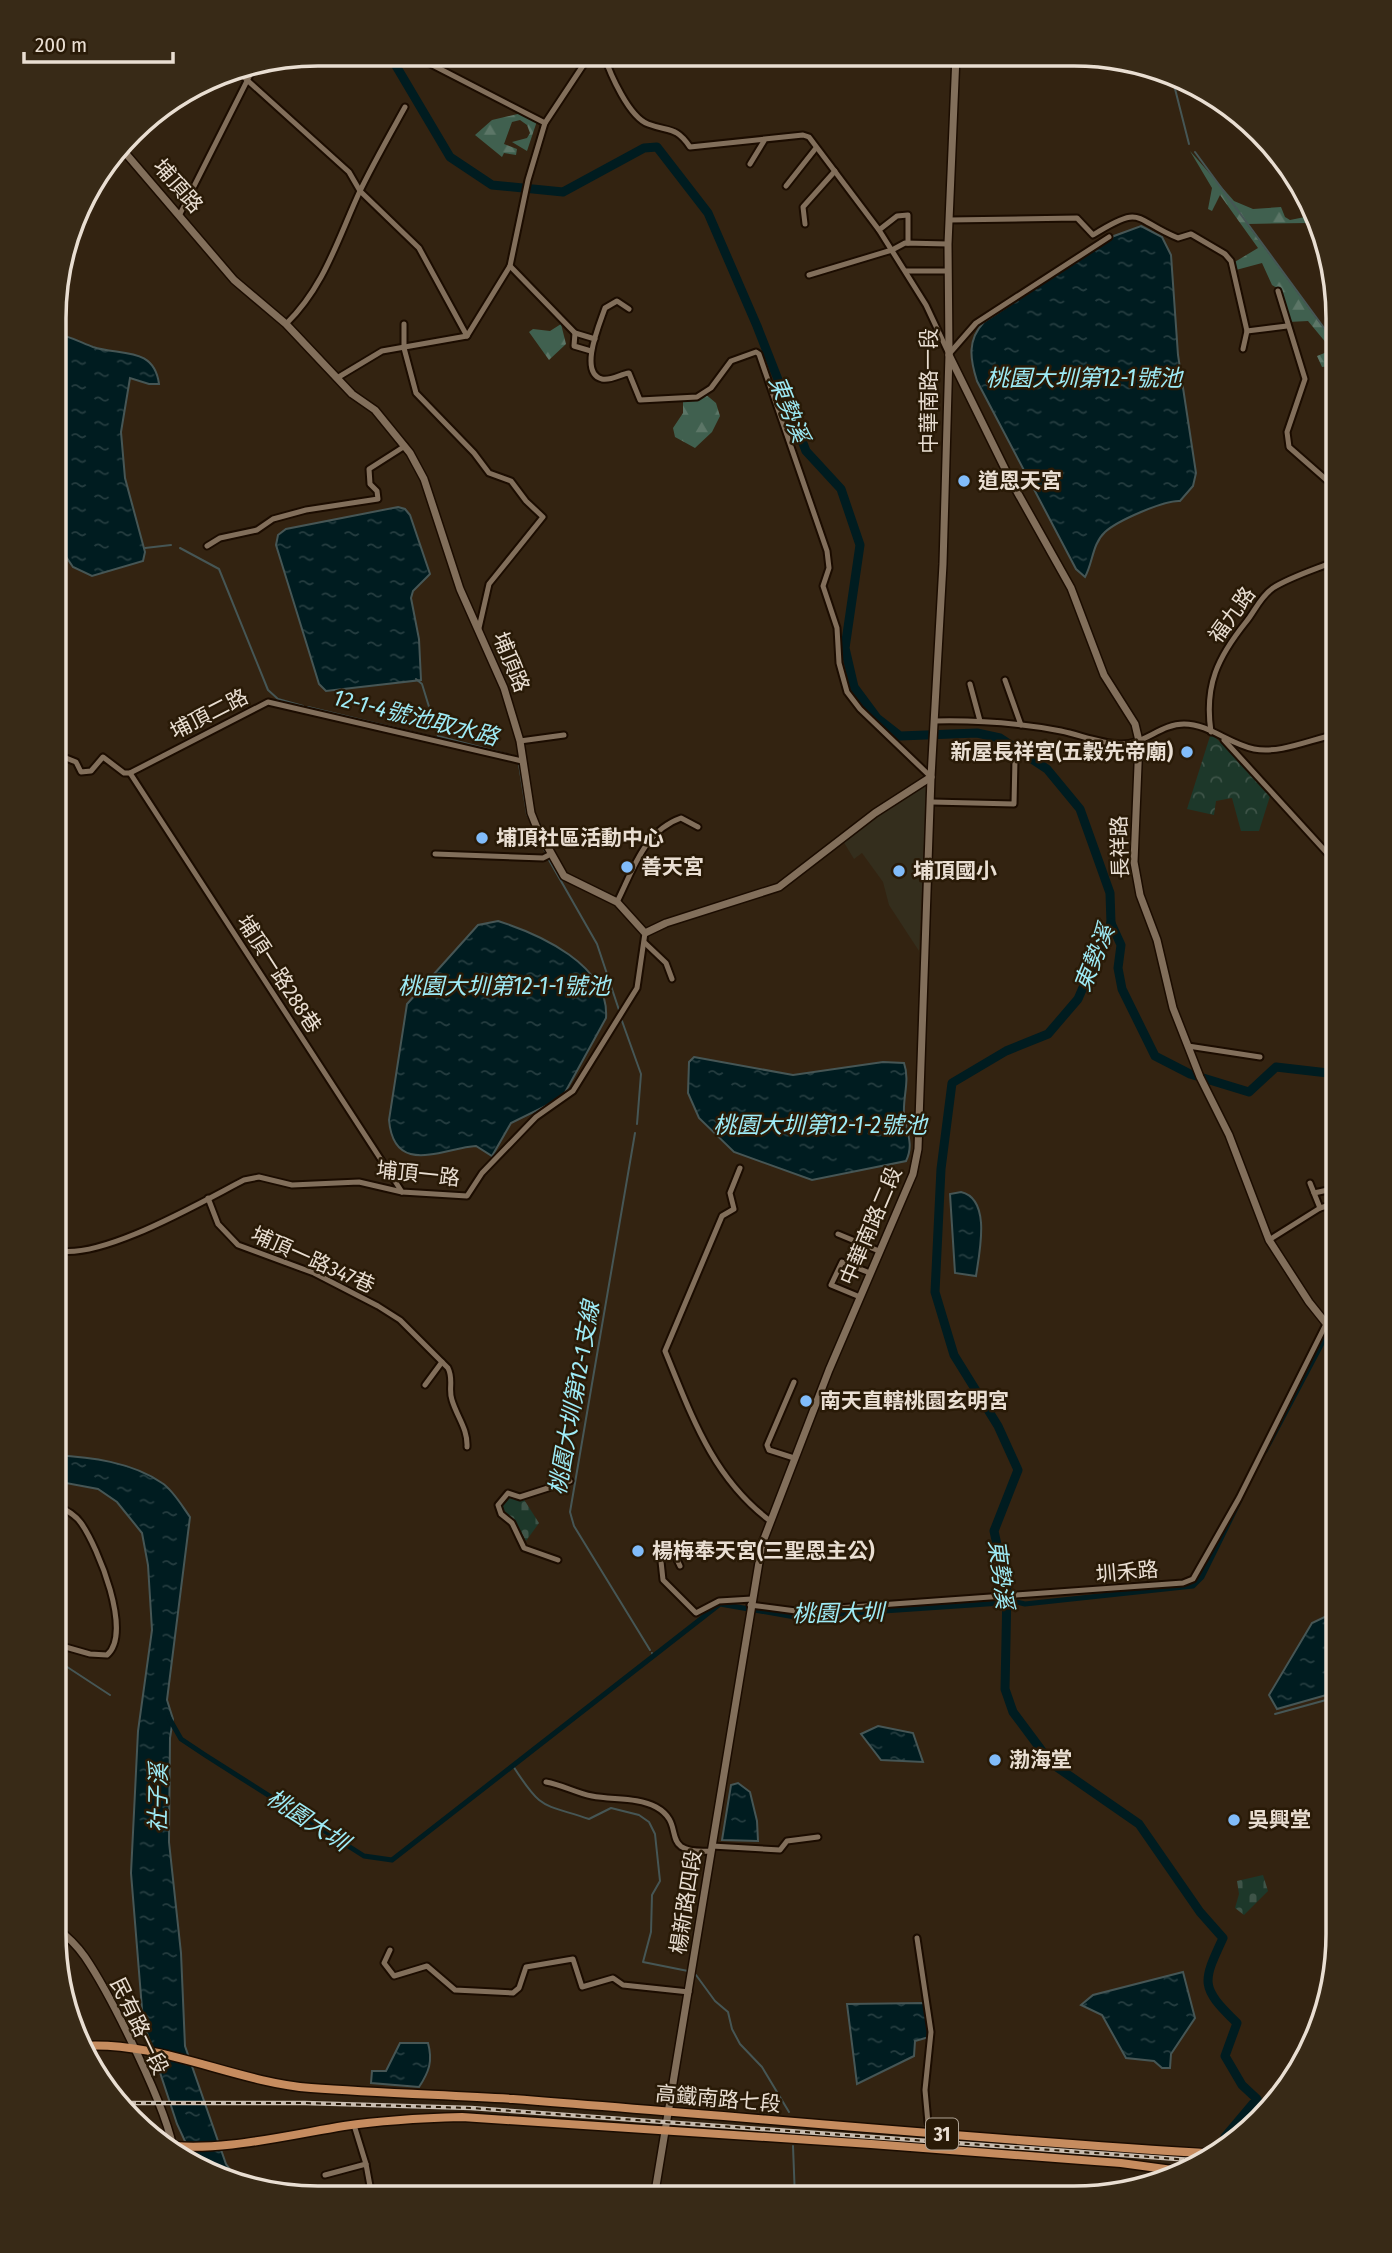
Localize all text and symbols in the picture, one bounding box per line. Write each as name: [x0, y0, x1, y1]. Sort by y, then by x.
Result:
scale bar: [24, 21, 173, 65]
text: 200 m: [35, 32, 87, 58]
street label: 埔頂路: [148, 154, 208, 218]
street label: 中華南路一段: [916, 328, 942, 454]
water label: 桃園大圳第12-1號池: [986, 364, 1184, 392]
water label: 東勢溪: [763, 372, 816, 449]
place label: 道恩天宮: [978, 468, 1062, 494]
marker: 道恩天宮: [956, 473, 972, 489]
street label: 福九路: [1203, 582, 1261, 648]
street label: 埔頂路: [487, 628, 535, 696]
street label: 埔頂二路: [166, 683, 252, 745]
water label: 12-1-4號池取水路: [330, 683, 503, 752]
place label: 新屋長祥宮(五穀先帝廟): [950, 739, 1173, 765]
marker: 新屋長祥宮(五穀先帝廟): [1179, 744, 1195, 760]
street label: 長祥路: [1106, 815, 1134, 879]
place label: 埔頂社區活動中心: [496, 825, 664, 851]
marker: 埔頂社區活動中心: [474, 830, 490, 846]
place label: 善天宮: [641, 854, 704, 880]
place label: 埔頂國小: [913, 858, 997, 884]
marker: 善天宮: [619, 859, 635, 875]
marker: 埔頂國小: [891, 863, 907, 879]
street label: 埔頂一路288巷: [231, 910, 327, 1038]
water label: 東勢溪: [1068, 918, 1121, 995]
water label: 桃園大圳第12-1-1號池: [398, 972, 612, 1000]
water label: 桃園大圳第12-1-2號池: [713, 1111, 929, 1139]
street label: 埔頂一路: [375, 1157, 461, 1191]
street label: 中華南路二段: [834, 1163, 908, 1289]
street label: 埔頂一路347巷: [247, 1221, 379, 1299]
water label: 桃園大圳第12-1支線: [543, 1296, 605, 1497]
place label: 南天直轄桃園玄明宮: [820, 1388, 1009, 1414]
marker: 南天直轄桃園玄明宮: [798, 1393, 814, 1409]
place label: 楊梅奉天宮(三聖恩主公): [652, 1538, 875, 1564]
water label: 東勢溪: [983, 1538, 1019, 1613]
marker: 楊梅奉天宮(三聖恩主公): [630, 1543, 646, 1559]
street label: 圳禾路: [1094, 1556, 1160, 1588]
water label: 桃園大圳: [792, 1598, 887, 1628]
place label: 渤海堂: [1009, 1747, 1072, 1773]
marker: 渤海堂: [987, 1752, 1003, 1768]
water label: 社子溪: [143, 1760, 173, 1833]
water label: 桃園大圳: [262, 1783, 357, 1858]
place label: 吳興堂: [1248, 1807, 1311, 1833]
marker: 吳興堂: [1226, 1812, 1242, 1828]
street label: 楊新路四段: [665, 1848, 707, 1956]
street label: 民有路一段: [104, 1973, 174, 2079]
street label: 高鐵南路七段: [654, 2081, 782, 2117]
road number: 31: [926, 2118, 958, 2150]

